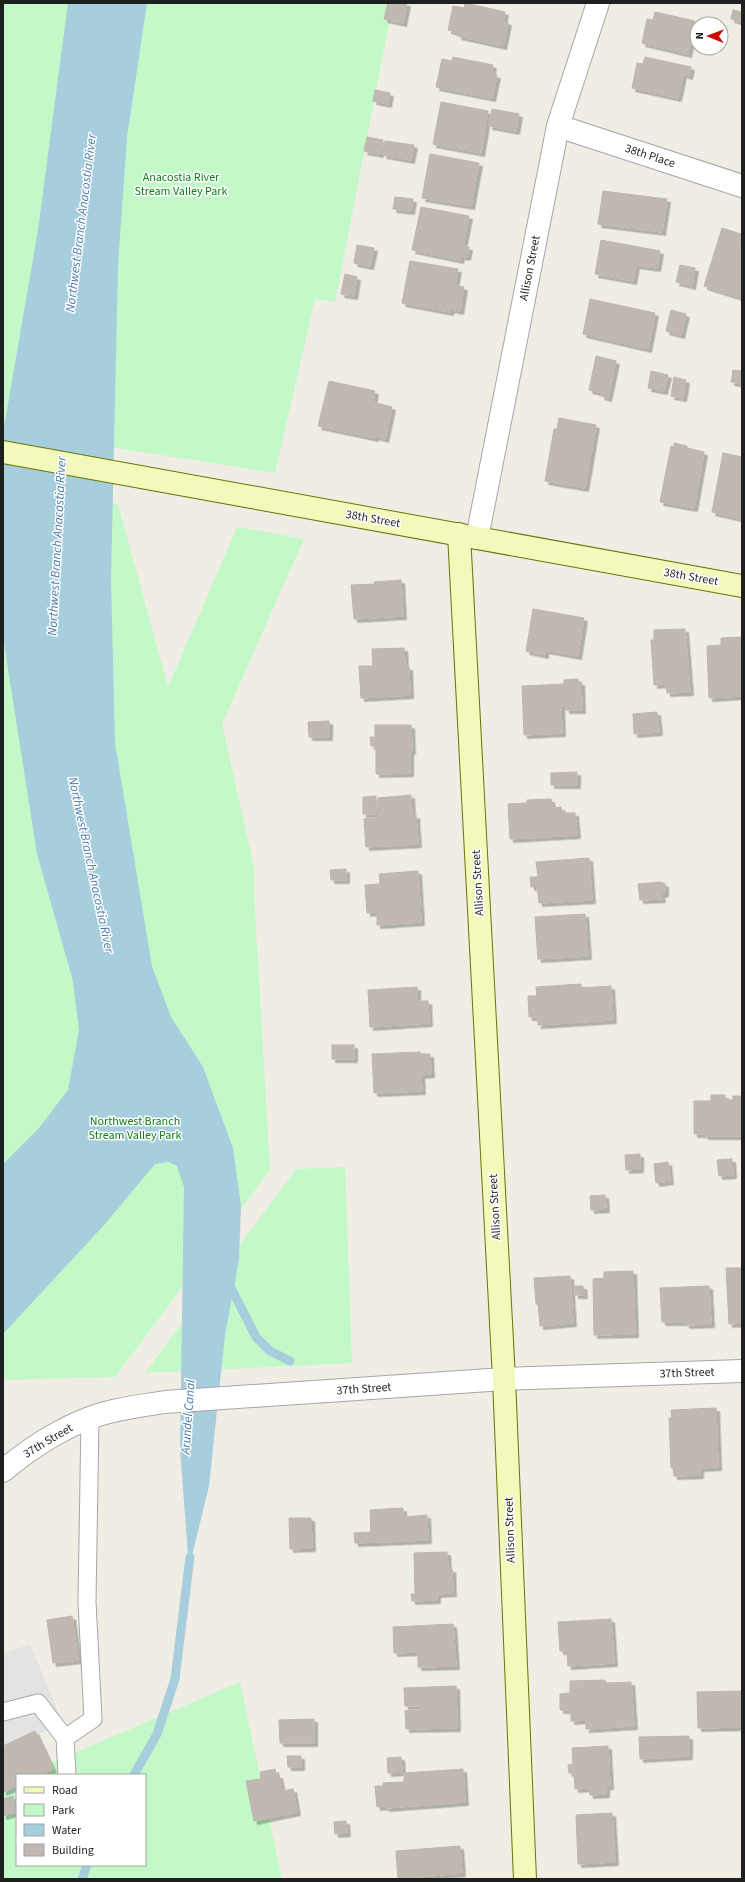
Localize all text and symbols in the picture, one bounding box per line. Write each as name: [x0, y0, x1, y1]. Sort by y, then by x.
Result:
north arrow: [689, 16, 729, 56]
text: N: [692, 32, 707, 40]
water label: Northwest Branch Anacostia River: [61, 132, 101, 313]
street label: 38th Place: [623, 140, 677, 172]
park label: Anacostia River Stream Valley Park: [135, 169, 228, 200]
street label: Allison Street: [515, 234, 545, 302]
water label: Northwest Branch Anacostia River: [43, 455, 71, 636]
street label: 38th Street: [344, 506, 402, 532]
street label: 38th Street: [662, 564, 720, 590]
water label: Northwest Branch Anacostia River: [64, 775, 119, 955]
street label: Allison Street: [468, 850, 488, 916]
park label: Northwest Branch Stream Valley Park: [89, 1113, 182, 1144]
street label: Allison Street: [485, 1174, 505, 1240]
street label: 37th Street: [659, 1364, 715, 1382]
water label: Arundel Canal: [176, 1378, 200, 1456]
street label: 37th Street: [336, 1379, 392, 1399]
street label: 37th Street: [20, 1420, 76, 1462]
street label: Allison Street: [500, 1497, 520, 1563]
legend: [16, 1774, 146, 1866]
text: Road: [52, 1782, 78, 1799]
text: Park: [52, 1802, 74, 1819]
text: Water: [52, 1822, 82, 1839]
text: Building: [52, 1842, 94, 1859]

